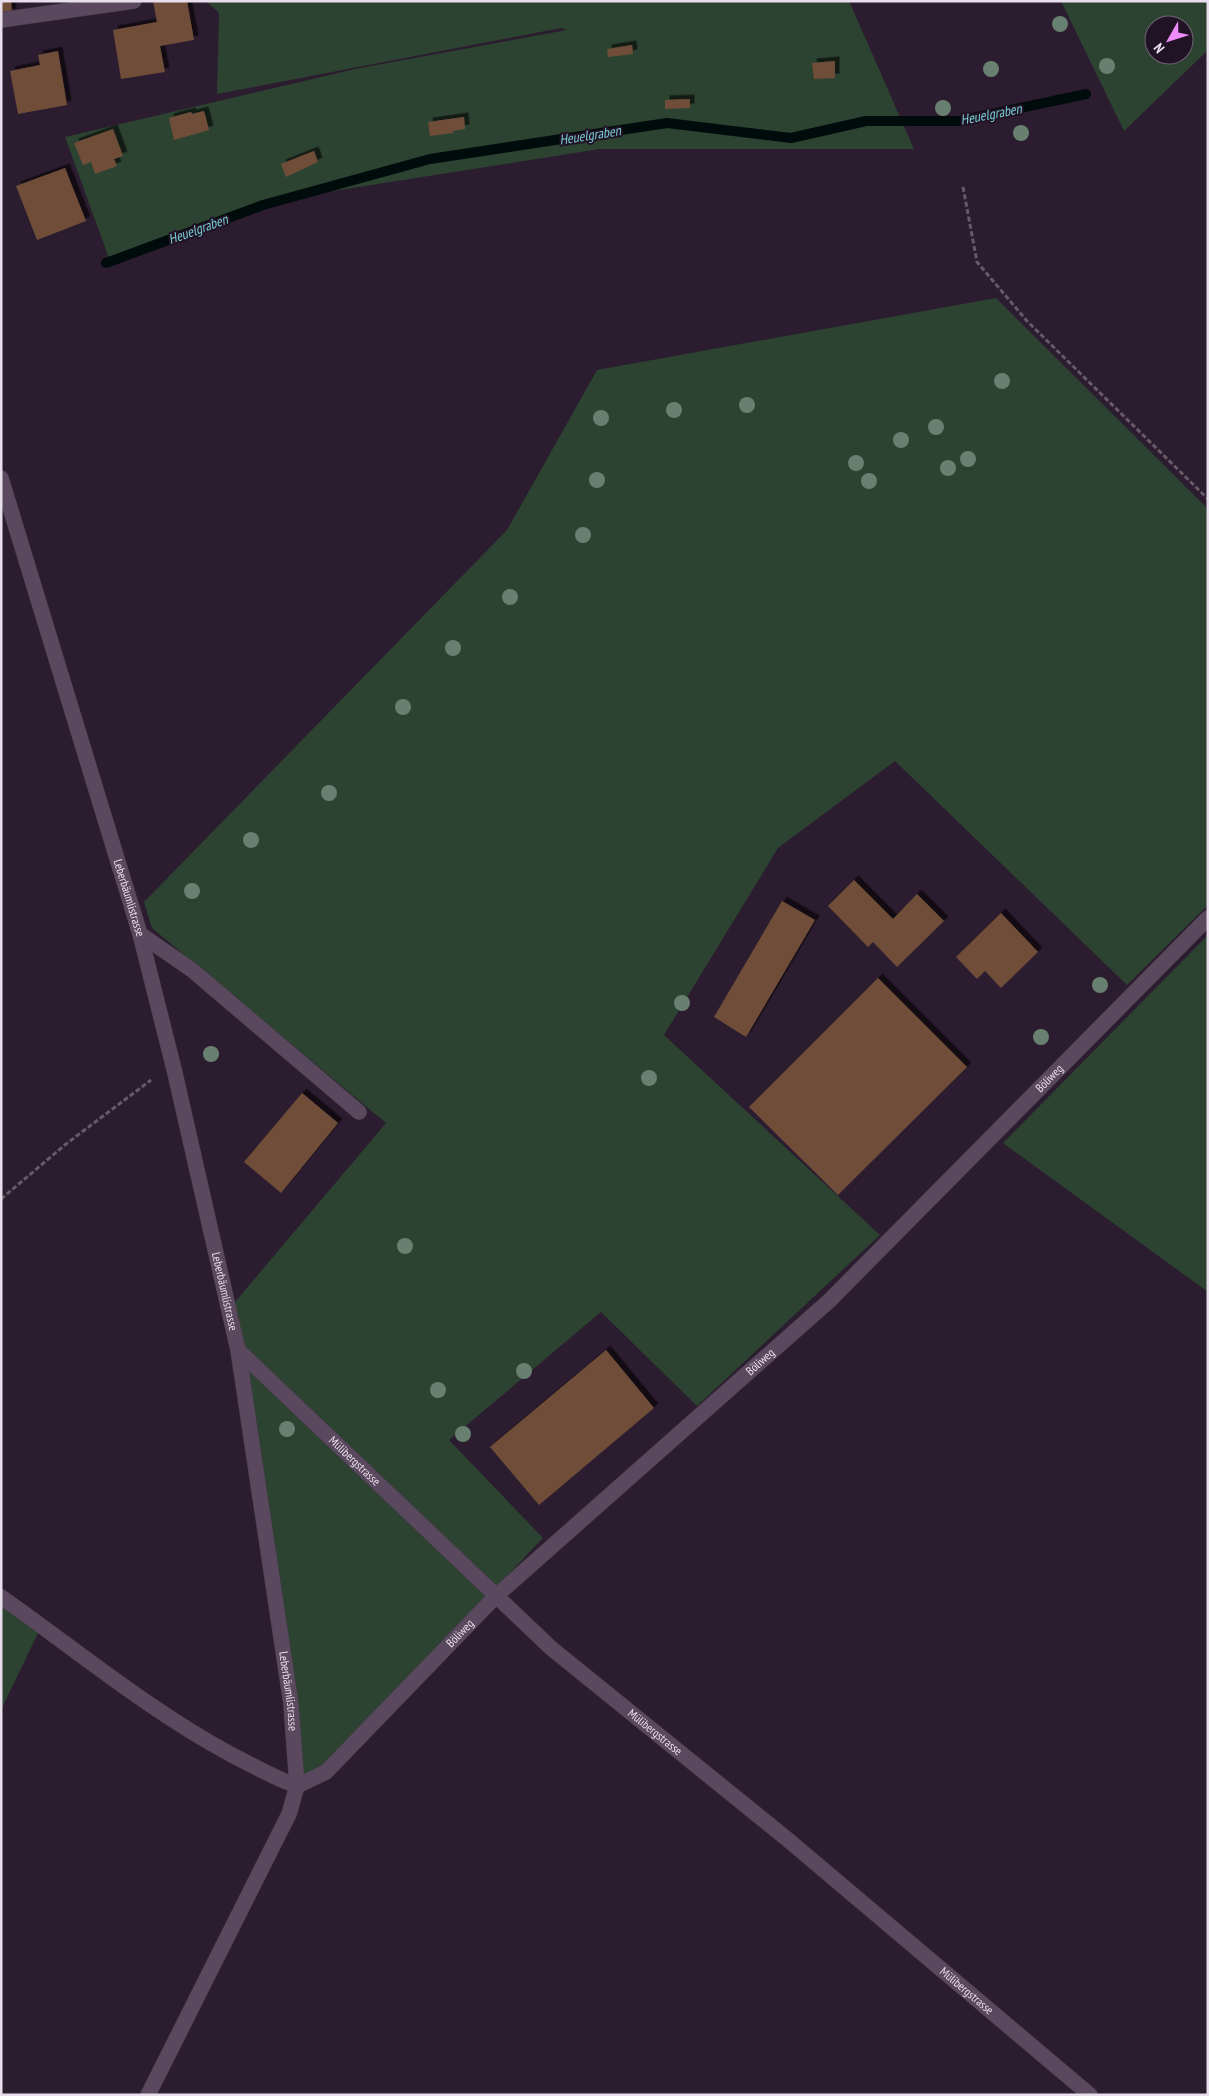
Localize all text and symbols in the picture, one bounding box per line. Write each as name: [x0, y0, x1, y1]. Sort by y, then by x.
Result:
north arrow: [1144, 15, 1194, 65]
text: N: [1150, 40, 1168, 57]
water label: Heuelgraben: [959, 99, 1024, 129]
water label: Heuelgraben: [558, 121, 623, 149]
water label: Heuelgraben: [166, 210, 231, 248]
street label: Leberbäumlistrasse: [111, 857, 148, 938]
street label: Böliweg: [1032, 1061, 1066, 1095]
street label: Leberbäumlistrasse: [209, 1251, 241, 1332]
street label: Böliweg: [743, 1345, 777, 1378]
street label: Mülibergstrasse: [326, 1433, 384, 1489]
street label: Böliweg: [443, 1616, 477, 1650]
street label: Leberbäumlistrasse: [276, 1650, 301, 1731]
street label: Mülibergstrasse: [625, 1705, 686, 1758]
street label: Mülibergstrasse: [937, 1964, 997, 2017]

